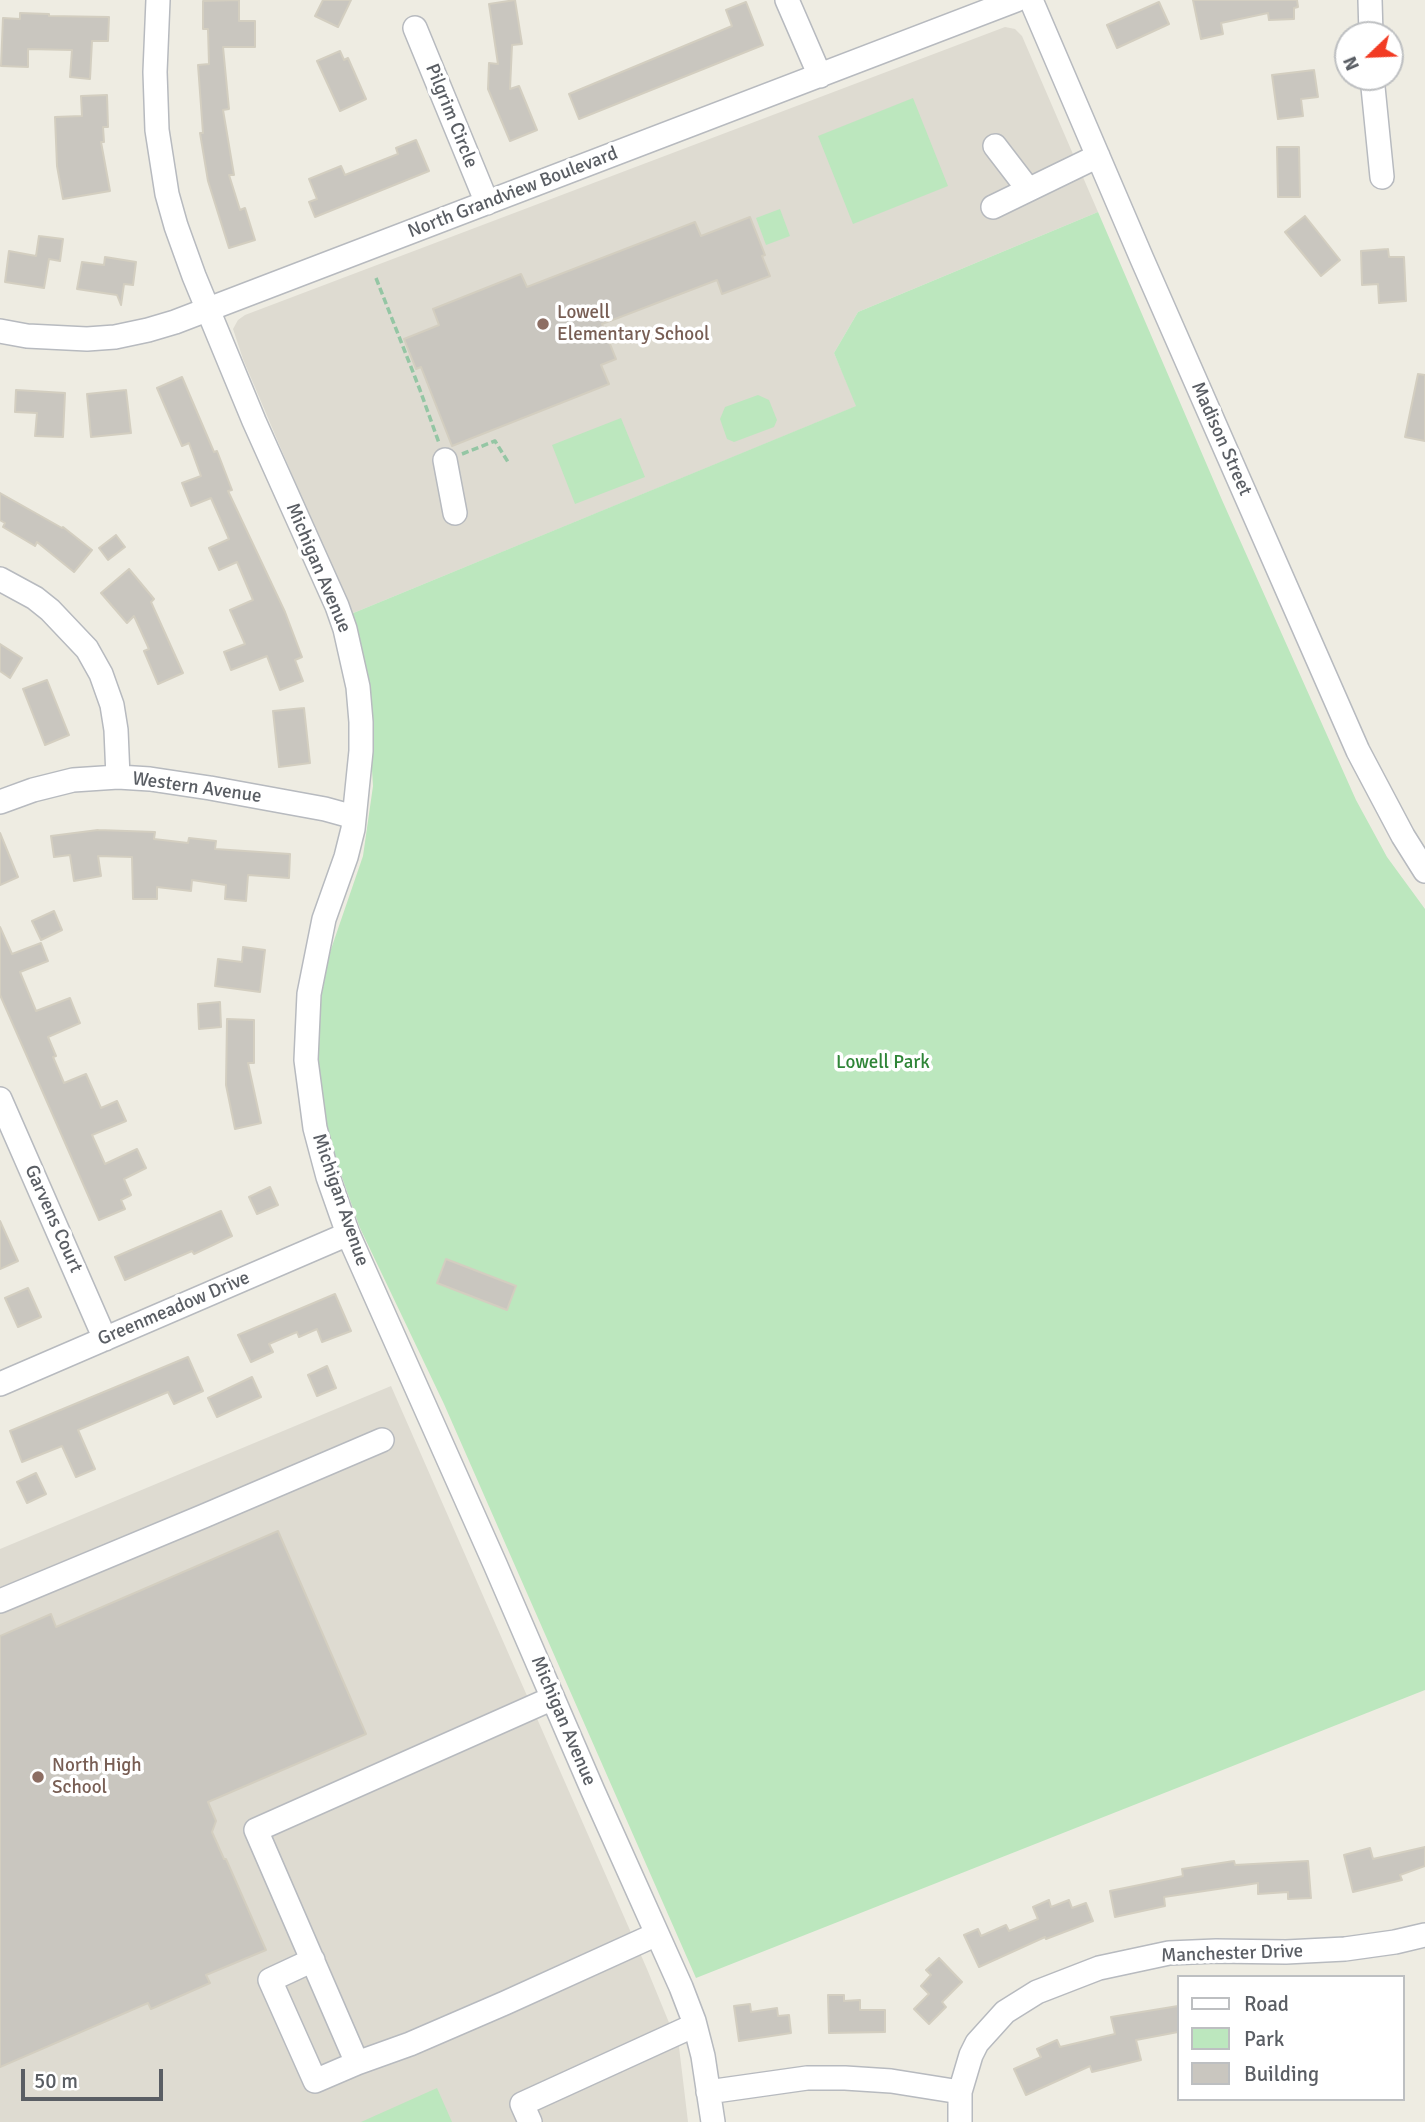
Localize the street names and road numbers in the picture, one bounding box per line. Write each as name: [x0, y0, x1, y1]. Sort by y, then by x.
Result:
street label: Pilgrim Circle: [420, 61, 482, 171]
street label: North Grandview Boulevard: [405, 142, 621, 244]
street label: Madison Street: [1186, 379, 1256, 499]
street label: Michigan Avenue: [280, 500, 356, 636]
street label: Western Avenue: [131, 768, 263, 808]
street label: Michigan Avenue: [307, 1131, 373, 1269]
street label: Garvens Court: [19, 1161, 87, 1277]
street label: Greenmeadow Drive: [95, 1267, 253, 1351]
street label: Michigan Avenue: [525, 1653, 601, 1789]
street label: Manchester Drive: [1161, 1940, 1303, 1968]

